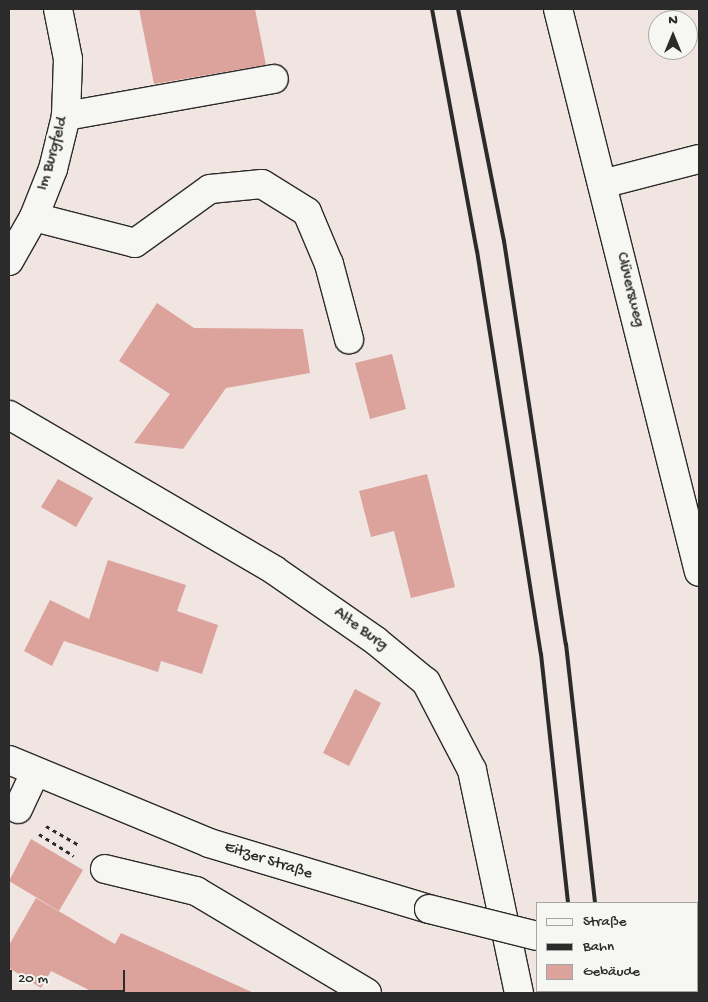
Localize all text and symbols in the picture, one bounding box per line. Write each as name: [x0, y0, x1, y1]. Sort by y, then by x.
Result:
north arrow: [648, 10, 698, 60]
text: N: [668, 12, 678, 29]
street label: Im Burgfeld: [34, 115, 74, 193]
street label: Clüversweg: [610, 251, 648, 329]
street label: Alte Burg: [329, 604, 391, 656]
street label: Eitzer Straße: [222, 839, 314, 885]
legend: [536, 902, 698, 992]
text: Straße: [583, 913, 627, 931]
text: Bahn: [583, 938, 614, 956]
scale bar: [12, 960, 128, 992]
text: Gebäude: [583, 963, 640, 981]
text: 20 m: [18, 970, 48, 988]

